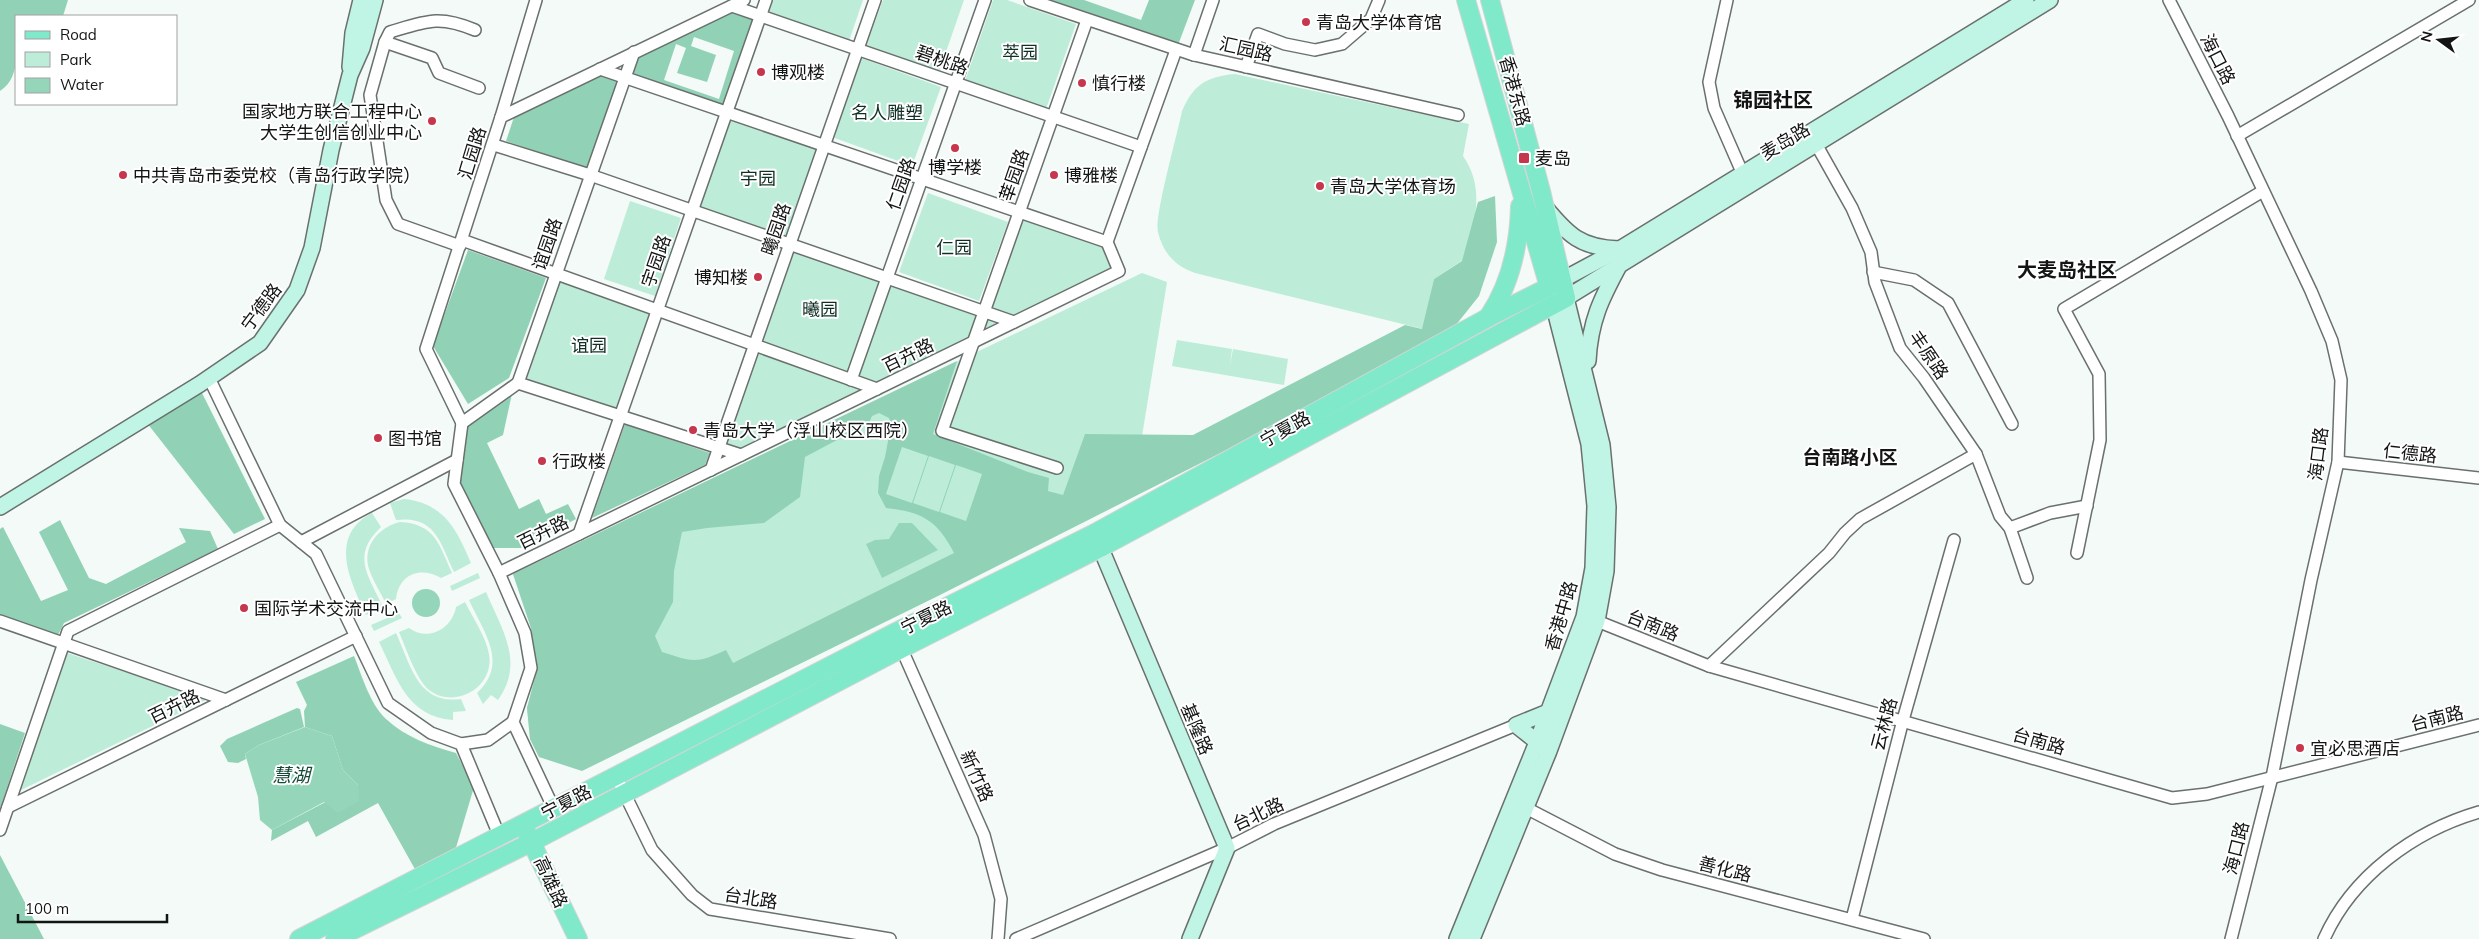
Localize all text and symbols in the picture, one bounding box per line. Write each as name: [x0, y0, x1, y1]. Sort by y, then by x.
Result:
place label: 青岛大学体育馆: [1316, 11, 1442, 34]
legend: [15, 15, 178, 105]
north arrow: [2414, 15, 2464, 65]
marker: 青岛大学体育馆: [1300, 16, 1312, 28]
text: Road: [60, 25, 97, 44]
text: N: [2416, 29, 2437, 44]
street label: 海口路: [2195, 30, 2241, 88]
street label: 汇园路: [1217, 32, 1275, 66]
street label: 碧桃路: [913, 40, 971, 80]
park label: 萃园: [1002, 41, 1038, 64]
text: Park: [60, 50, 92, 69]
street label: 香港东路: [1495, 53, 1535, 129]
place label: 博观楼: [771, 61, 825, 84]
marker: 博观楼: [755, 66, 767, 78]
place label: 慎行楼: [1092, 72, 1146, 95]
text: Water: [60, 75, 104, 94]
marker: 慎行楼: [1076, 77, 1088, 89]
district label: 锦园社区: [1733, 87, 1813, 112]
place label: 国家地方联合工程中心 大学生创信创业中心: [242, 100, 422, 144]
park label: 名人雕塑: [851, 101, 923, 124]
marker: 国家地方联合工程中心 大学生创信创业中心: [426, 115, 438, 127]
street label: 麦岛路: [1756, 117, 1814, 165]
street label: 汇园路: [453, 124, 491, 182]
marker: 博学楼: [949, 142, 961, 154]
street label: 莘园路: [994, 146, 1034, 204]
place label: 麦岛: [1535, 147, 1571, 170]
marker: 麦岛: [1517, 151, 1531, 165]
street label: 仁园路: [881, 155, 921, 213]
place label: 博学楼: [928, 156, 982, 179]
place label: 中共青岛市委党校（青岛行政学院）: [133, 164, 421, 187]
place label: 博雅楼: [1064, 164, 1118, 187]
park label: 宇园: [740, 167, 776, 190]
marker: 中共青岛市委党校（青岛行政学院）: [117, 169, 129, 181]
marker: 博雅楼: [1048, 169, 1060, 181]
place label: 青岛大学体育场: [1330, 175, 1456, 198]
marker: 青岛大学体育场: [1314, 180, 1326, 192]
street label: 曦园路: [756, 200, 796, 258]
street label: 谊园路: [527, 215, 567, 273]
street label: 宇园路: [636, 232, 676, 290]
park label: 仁园: [936, 236, 972, 259]
district label: 大麦岛社区: [2017, 257, 2117, 282]
place label: 博知楼: [694, 266, 748, 289]
marker: 博知楼: [752, 271, 764, 283]
street label: 宁德路: [236, 279, 286, 335]
park label: 曦园: [802, 298, 838, 321]
street label: 丰原路: [1904, 326, 1954, 384]
street label: 百卉路: [879, 333, 937, 377]
park label: 谊园: [571, 334, 607, 357]
street label: 宁夏路: [1256, 406, 1314, 452]
place label: 青岛大学（浮山校区西院）: [703, 419, 919, 442]
marker: 青岛大学（浮山校区西院）: [687, 424, 699, 436]
street label: 海口路: [2303, 426, 2333, 482]
place label: 图书馆: [388, 427, 442, 450]
marker: 图书馆: [372, 432, 384, 444]
street label: 仁德路: [2382, 439, 2438, 467]
district label: 台南路小区: [1802, 445, 1898, 469]
place label: 行政楼: [552, 450, 606, 473]
marker: 行政楼: [536, 455, 548, 467]
street label: 百卉路: [514, 510, 572, 554]
street label: 香港中路: [1540, 578, 1582, 654]
street label: 宁夏路: [897, 595, 955, 639]
place label: 国际学术交流中心: [254, 597, 398, 620]
marker: 国际学术交流中心: [238, 602, 250, 614]
street label: 台南路: [1624, 604, 1682, 646]
street label: 百卉路: [145, 684, 203, 728]
street label: 云林路: [1866, 695, 1902, 753]
street label: 基隆路: [1176, 700, 1218, 758]
street label: 台南路: [2408, 700, 2466, 736]
street label: 台南路: [2010, 723, 2068, 759]
place label: 宜必思酒店: [2310, 737, 2400, 760]
marker: 宜必思酒店: [2294, 742, 2306, 754]
street label: 新竹路: [956, 747, 998, 805]
water label: 慧湖: [272, 763, 313, 787]
street label: 宁夏路: [537, 779, 595, 825]
street label: 台北路: [1229, 792, 1287, 836]
street label: 海口路: [2218, 819, 2254, 877]
street label: 善化路: [1696, 851, 1754, 887]
street label: 高雄路: [529, 853, 573, 911]
street label: 台北路: [723, 882, 779, 914]
scale bar: [18, 892, 166, 924]
text: 100 m: [25, 899, 69, 918]

